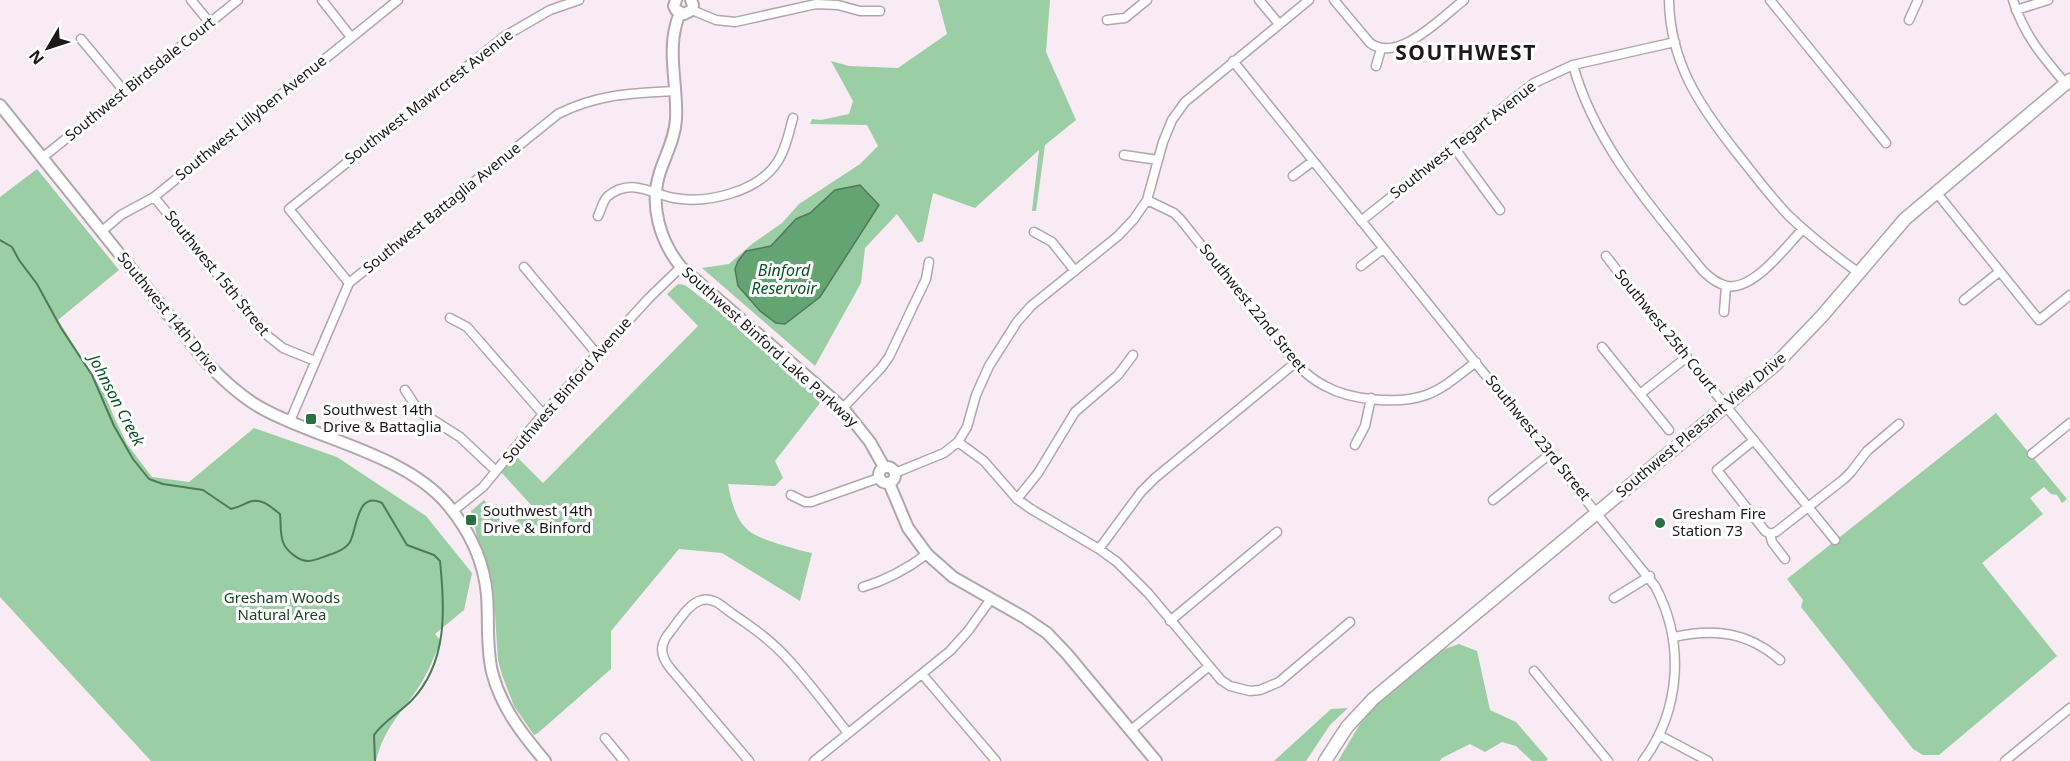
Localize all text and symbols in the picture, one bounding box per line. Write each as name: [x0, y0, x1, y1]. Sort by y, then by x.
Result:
street label: Southwest Birdsdale Court: [60, 11, 219, 145]
north arrow: [18, 18, 78, 78]
street label: Southwest Mawrcrest Avenue: [340, 24, 517, 168]
district label: SOUTHWEST: [1395, 38, 1537, 66]
text: N: [24, 45, 49, 69]
street label: Southwest Lillyben Avenue: [171, 50, 330, 184]
street label: Southwest Tegart Avenue: [1385, 76, 1539, 202]
street label: Southwest Battaglia Avenue: [358, 137, 524, 277]
street label: Southwest 15th Street: [161, 206, 275, 340]
street label: Southwest 22nd Street: [1196, 239, 1312, 376]
street label: Southwest 14th Drive: [114, 247, 224, 377]
water label: Binford Reservoir: [751, 259, 817, 299]
street label: Southwest Binford Lake Parkway: [678, 262, 863, 431]
street label: Southwest 25th Court: [1611, 265, 1723, 397]
street label: Southwest Binford Avenue: [497, 312, 635, 466]
street label: Southwest Pleasant View Drive: [1611, 347, 1789, 501]
water label: Johnson Creek: [82, 348, 151, 451]
street label: Southwest 23rd Street: [1482, 370, 1596, 505]
place label: Southwest 14th Drive & Battaglia: [323, 399, 442, 436]
marker: Southwest 14th Drive & Battaglia: [304, 412, 318, 426]
place label: Southwest 14th Drive & Binford: [483, 500, 593, 537]
place label: Gresham Fire Station 73: [1672, 503, 1766, 540]
marker: Southwest 14th Drive & Binford: [464, 513, 478, 527]
marker: Gresham Fire Station 73: [1653, 516, 1667, 530]
park label: Gresham Woods Natural Area: [224, 587, 340, 624]

